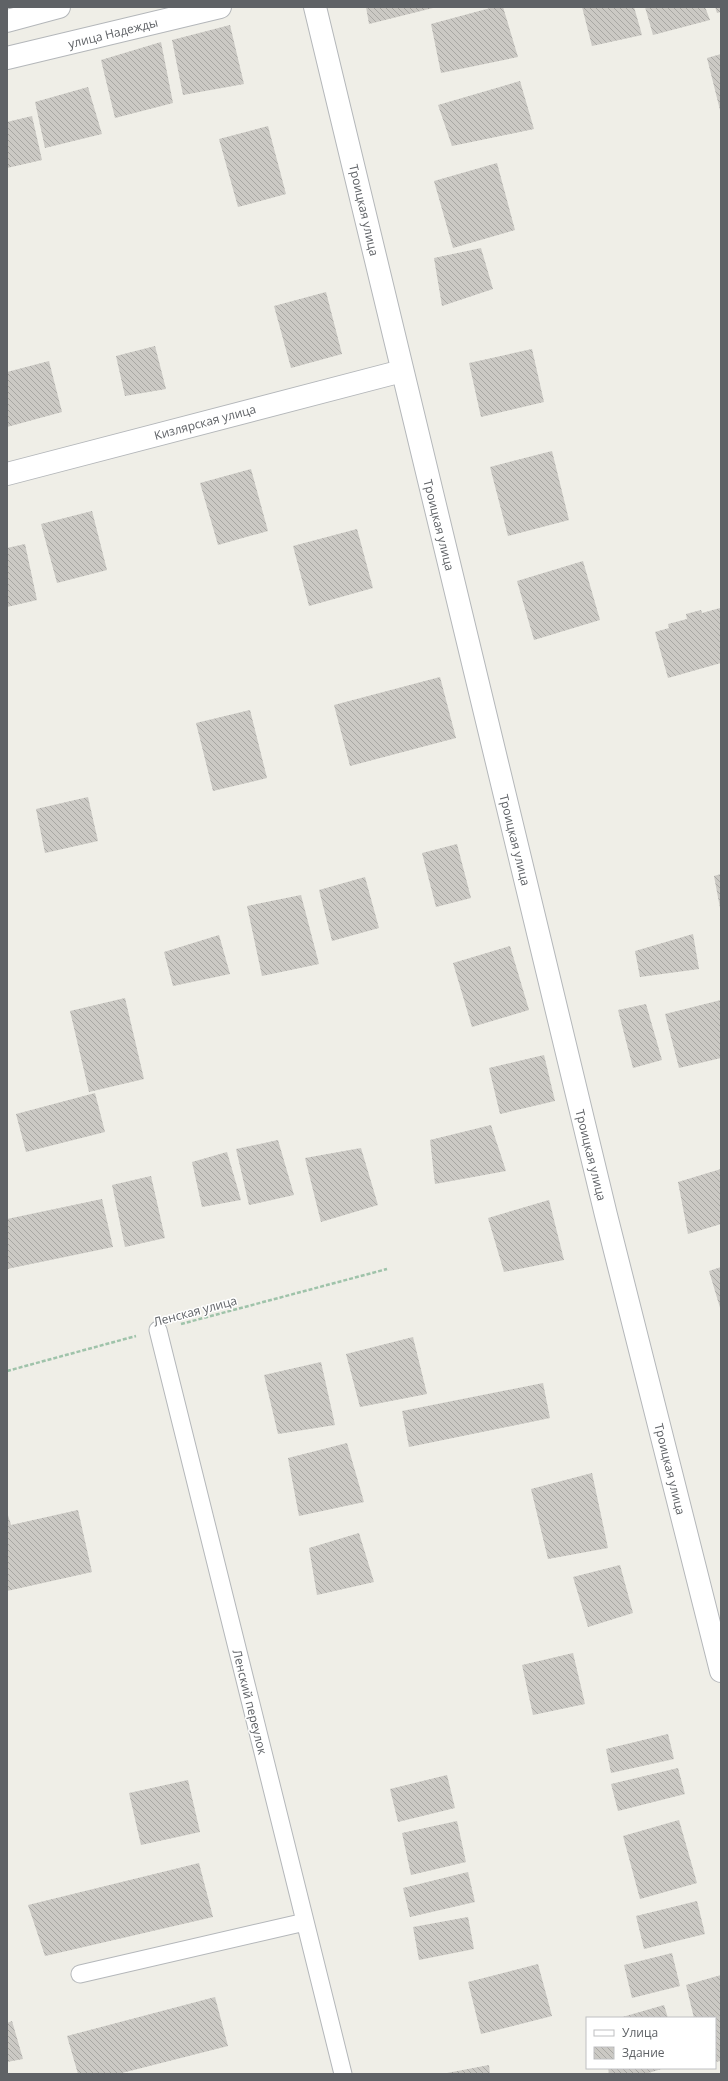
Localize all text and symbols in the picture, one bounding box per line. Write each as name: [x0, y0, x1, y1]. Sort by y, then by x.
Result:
street label: улица Надежды: [66, 14, 160, 52]
street label: Троицкая улица: [345, 162, 383, 258]
street label: Кизлярская улица: [152, 400, 258, 444]
street label: Троицкая улица: [419, 478, 459, 572]
street label: Троицкая улица: [495, 793, 535, 887]
street label: Троицкая улица: [571, 1108, 611, 1202]
street label: Ленская улица: [151, 1292, 239, 1330]
street label: Троицкая улица: [650, 1422, 690, 1516]
street label: Ленский переулок: [229, 1648, 271, 1757]
legend: [586, 2017, 716, 2069]
text: Улица: [622, 2024, 658, 2041]
text: Здание: [622, 2044, 665, 2061]

